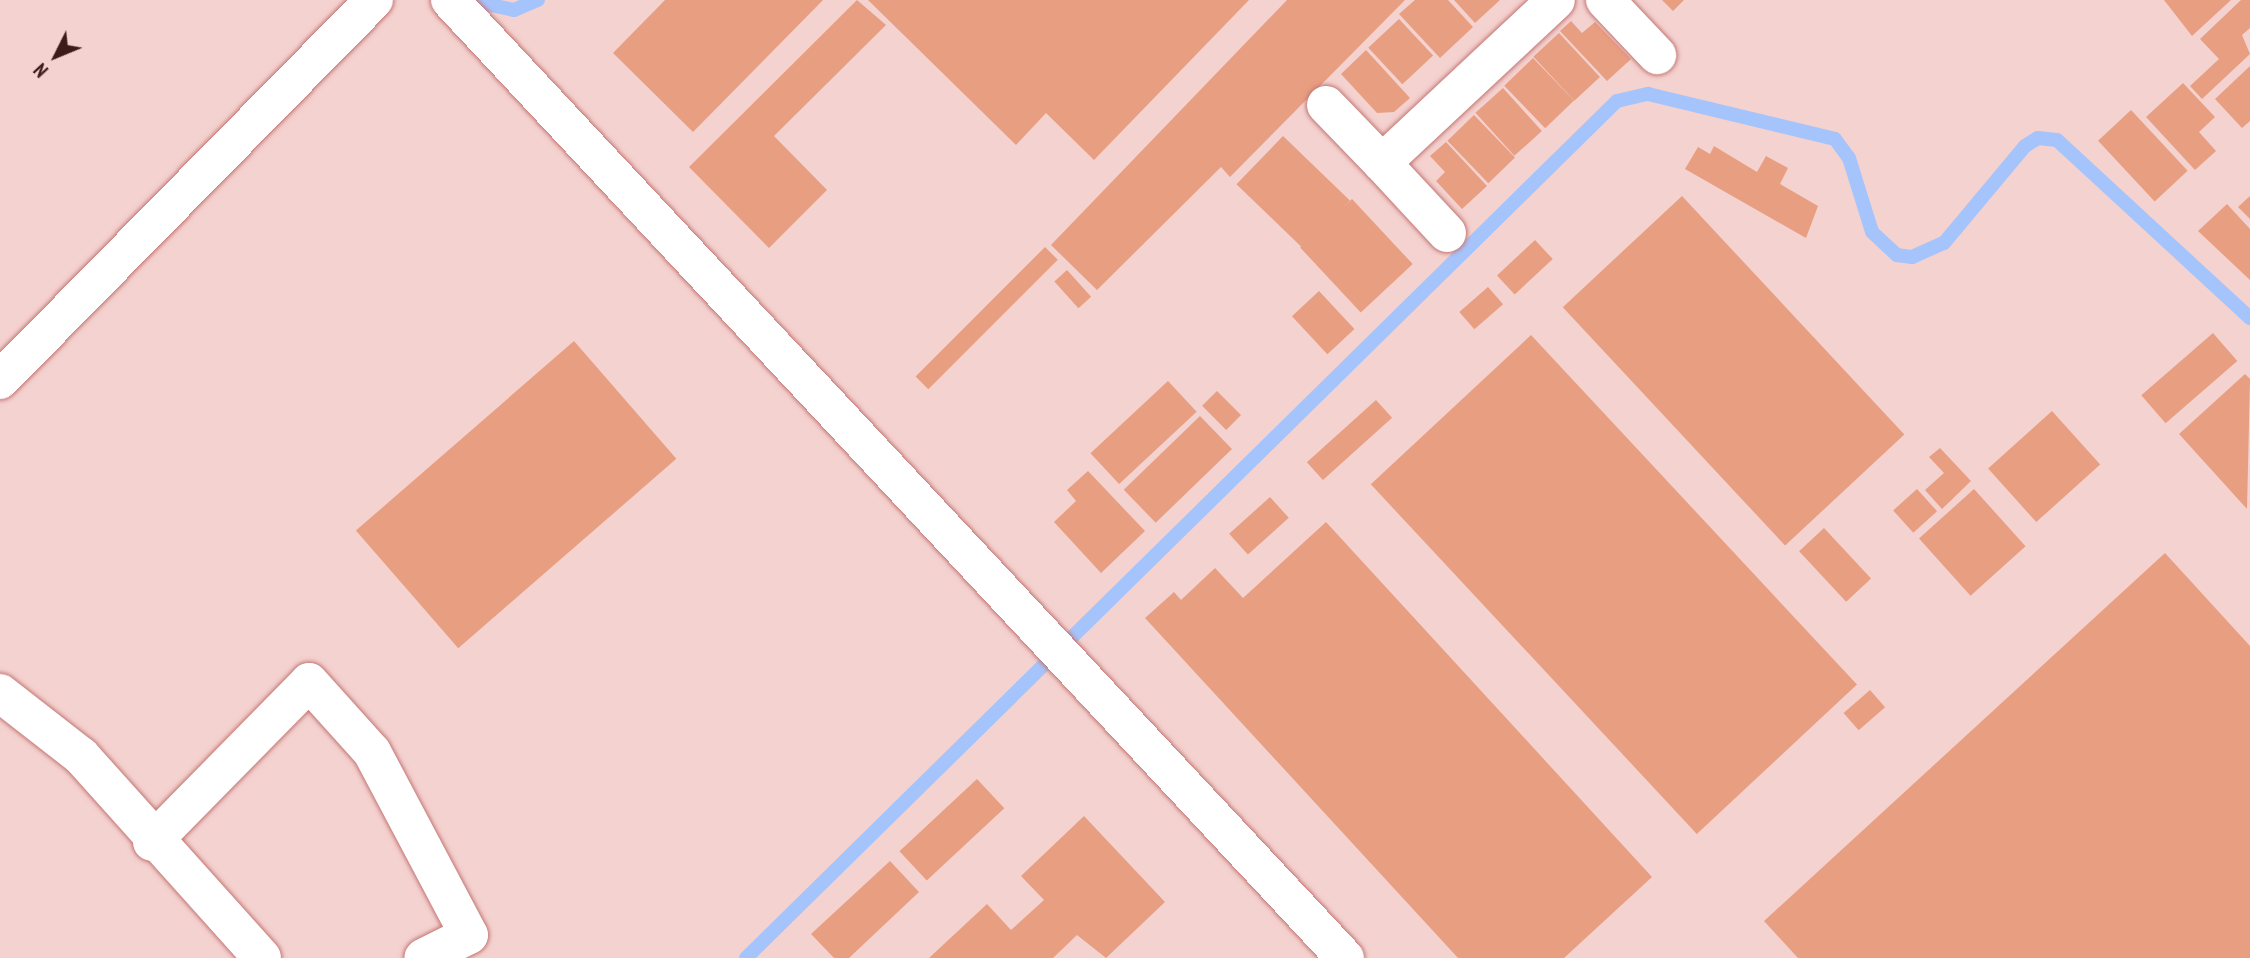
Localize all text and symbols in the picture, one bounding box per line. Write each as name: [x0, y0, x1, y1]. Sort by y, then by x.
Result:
north arrow: [21, 21, 91, 91]
text: N: [28, 58, 53, 82]

